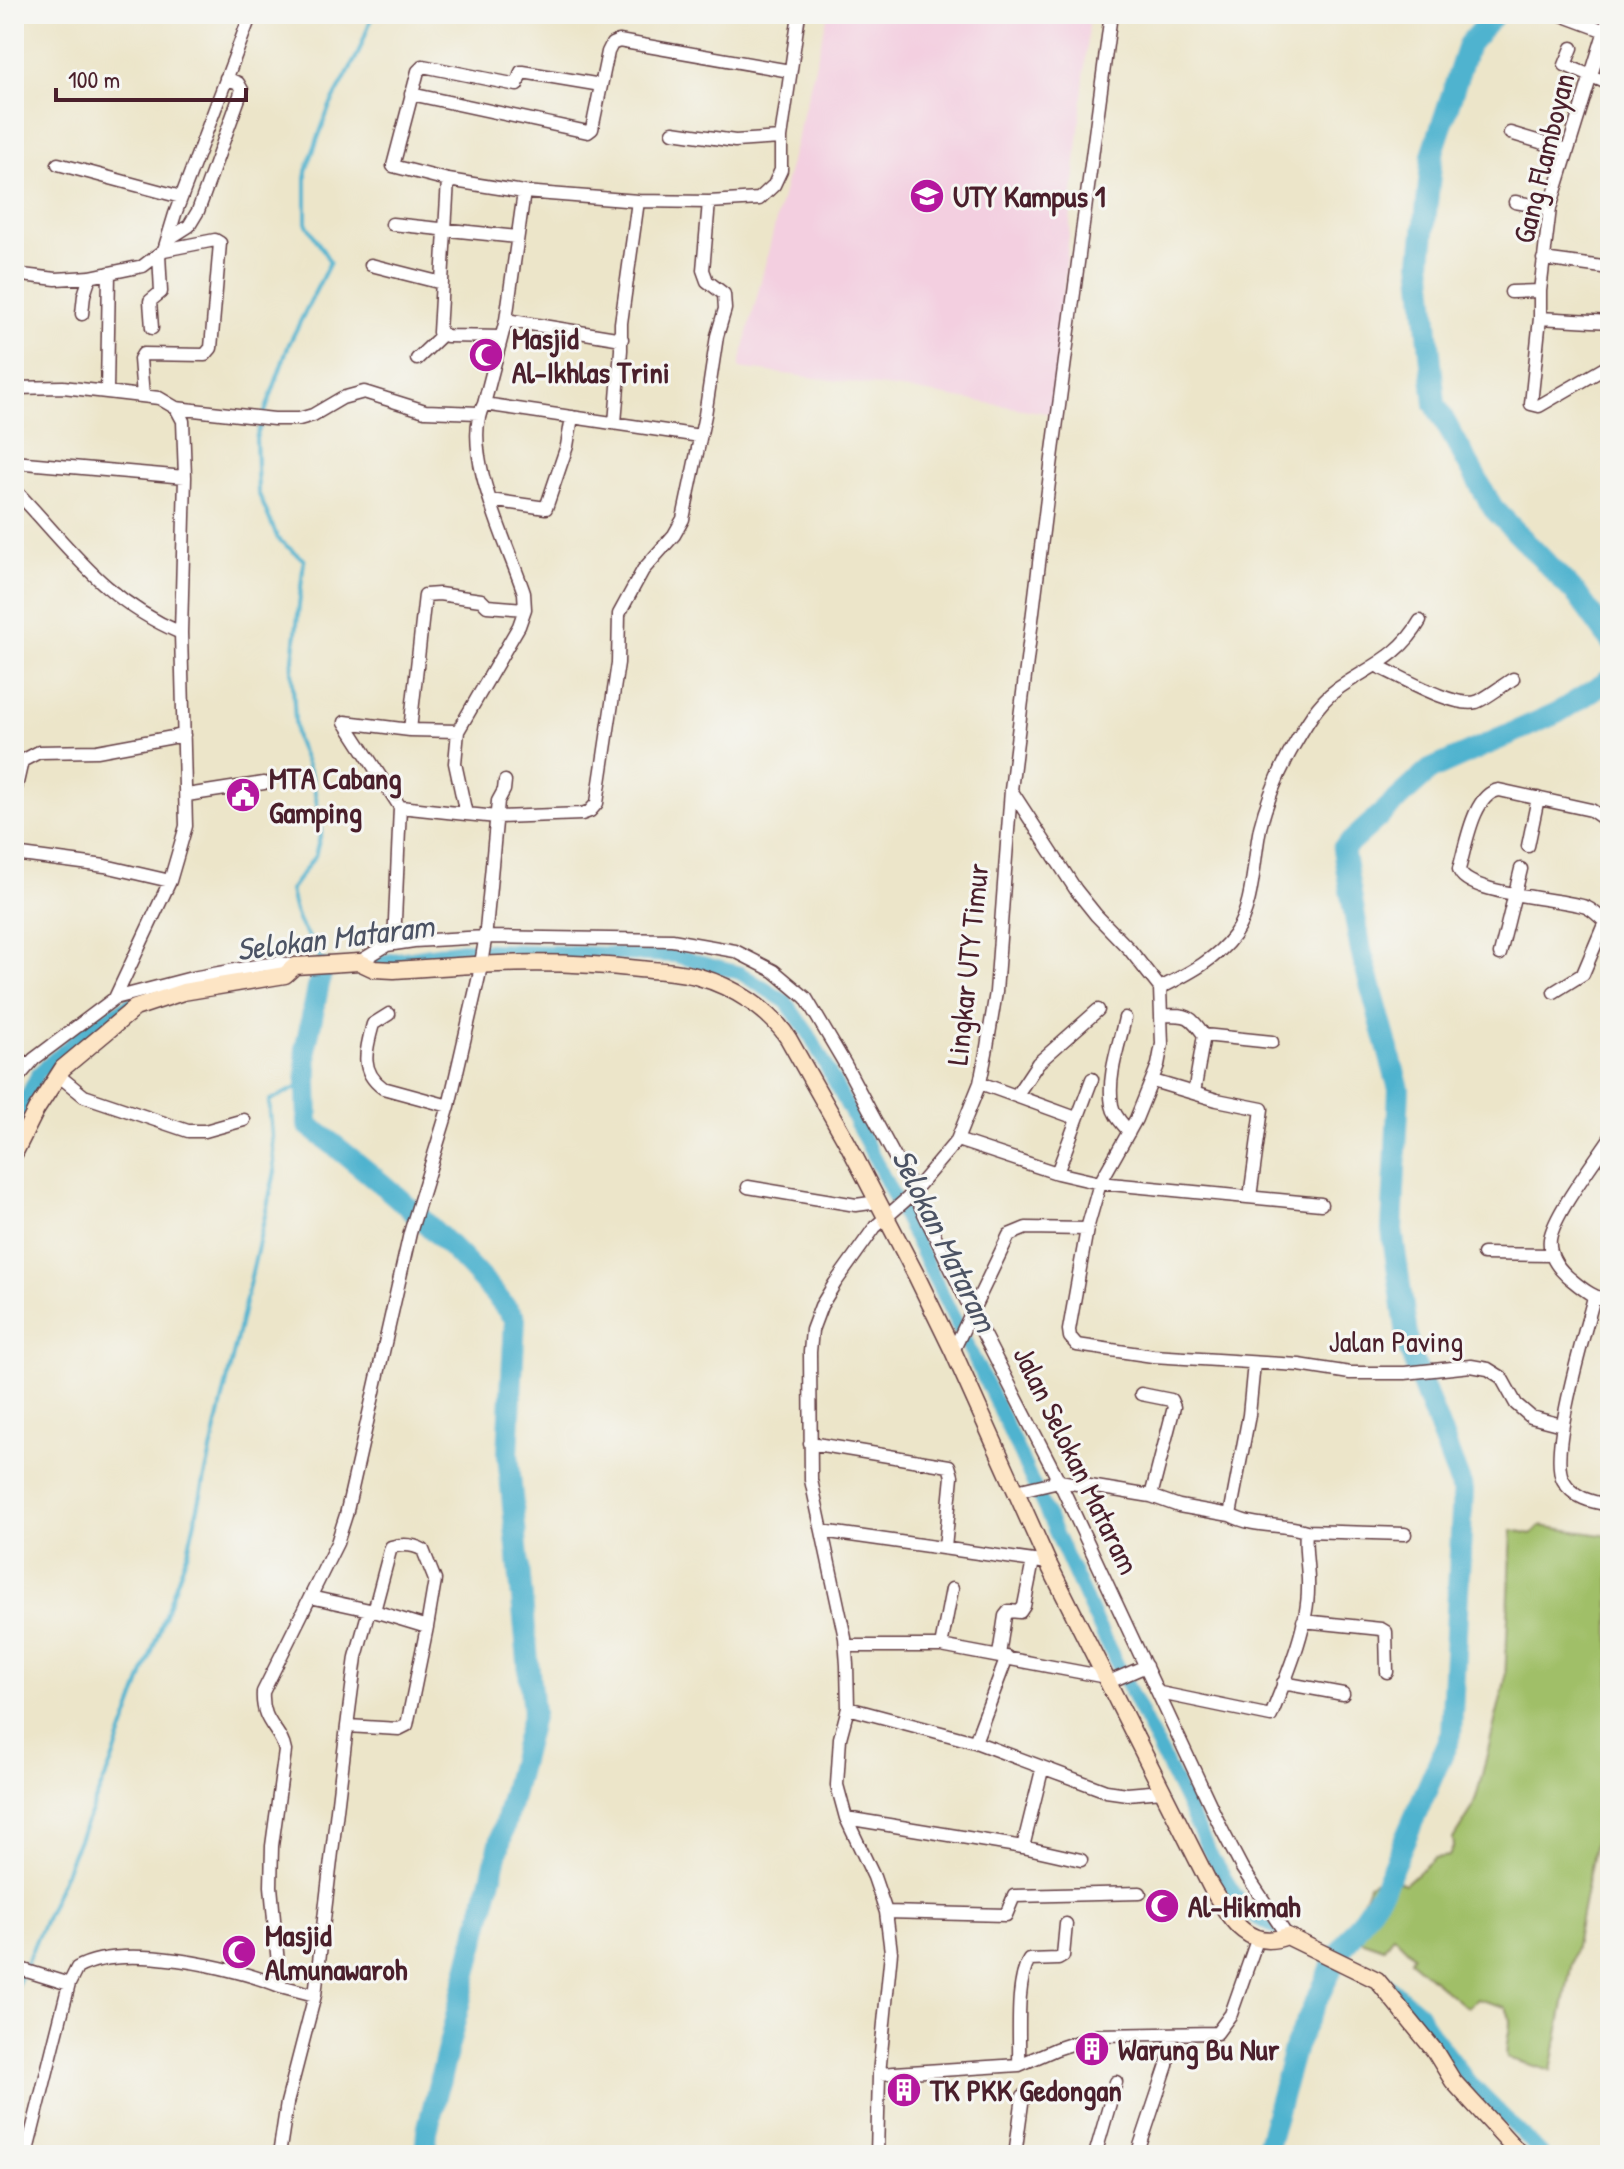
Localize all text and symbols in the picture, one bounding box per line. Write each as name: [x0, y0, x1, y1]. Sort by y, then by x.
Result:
scale bar: [56, 52, 246, 102]
text: 100 m: [68, 63, 120, 95]
street label: Gang Flamboyan: [1503, 69, 1583, 247]
place label: UTY Kampus 1: [953, 176, 1106, 217]
school or university icon: UTY Kampus 1: [908, 177, 946, 215]
place label: Masjid Al-Ikhlas Trini: [512, 318, 670, 392]
mosque icon: Masjid Al-Ikhlas Trini: [467, 336, 505, 374]
place label: MTA Cabang Gamping: [269, 758, 402, 833]
public building icon: MTA Cabang Gamping: [224, 776, 262, 814]
street label: Lingkar UTY Timur: [937, 861, 998, 1067]
water label: Selokan Mataram: [234, 903, 437, 970]
water label: Selokan Mataram: [882, 1141, 1008, 1340]
street label: Jalan Paving: [1329, 1321, 1463, 1361]
street label: Jalan Selokan Mataram: [1004, 1339, 1150, 1581]
place label: Al-Hikmah: [1188, 1886, 1301, 1926]
mosque icon: Al-Hikmah: [1143, 1887, 1181, 1925]
place label: Masjid Almunawaroh: [265, 1915, 408, 1989]
mosque icon: Masjid Almunawaroh: [220, 1933, 258, 1971]
place label: Warung Bu Nur: [1118, 2029, 1280, 2070]
building icon: Warung Bu Nur: [1073, 2030, 1111, 2068]
place label: TK PKK Gedongan: [929, 2070, 1122, 2111]
building icon: TK PKK Gedongan: [885, 2071, 923, 2109]

